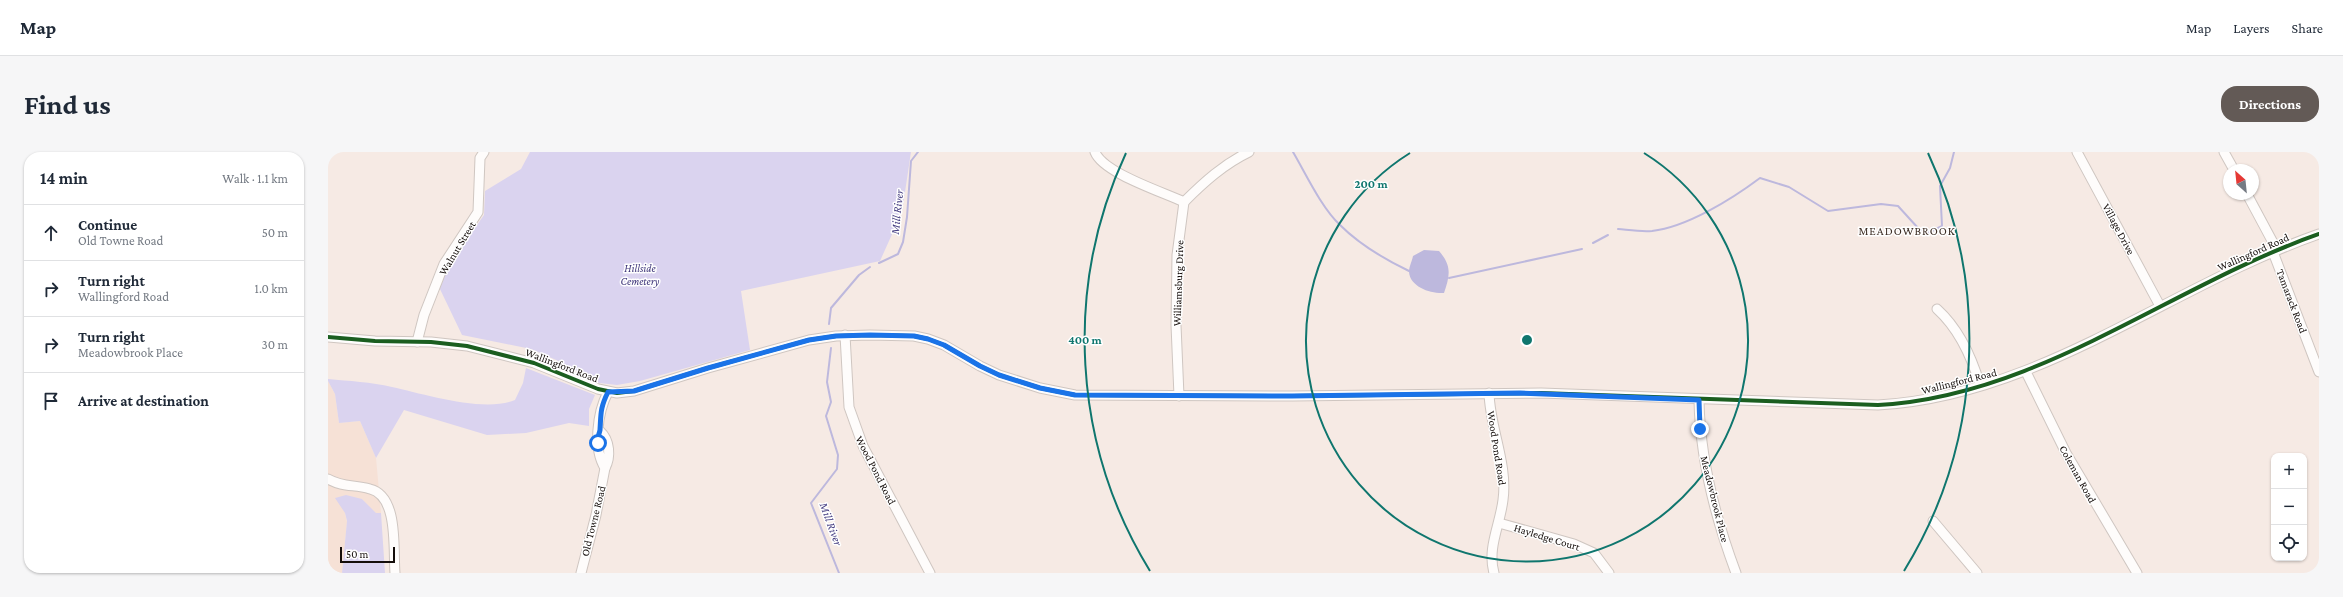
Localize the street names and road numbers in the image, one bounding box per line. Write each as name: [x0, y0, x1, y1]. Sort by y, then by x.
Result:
street label: Village Drive: [2100, 201, 2138, 257]
street label: Walnut Street: [436, 219, 478, 277]
street label: Wallingford Road: [2215, 231, 2291, 274]
street label: Williamsburg Drive: [1170, 240, 1187, 326]
street label: Tamarack Road: [2274, 267, 2310, 335]
street label: Wallingford Road: [524, 346, 600, 385]
street label: Wallingford Road: [1920, 366, 1998, 397]
street label: Wood Pond Road: [1485, 410, 1509, 486]
street label: Wood Pond Road: [854, 434, 899, 506]
street label: Coleman Road: [2057, 443, 2099, 505]
street label: Meadowbrook Place: [1698, 454, 1732, 544]
street label: Old Towne Road: [578, 484, 608, 558]
street label: Hayledge Court: [1512, 521, 1582, 554]

